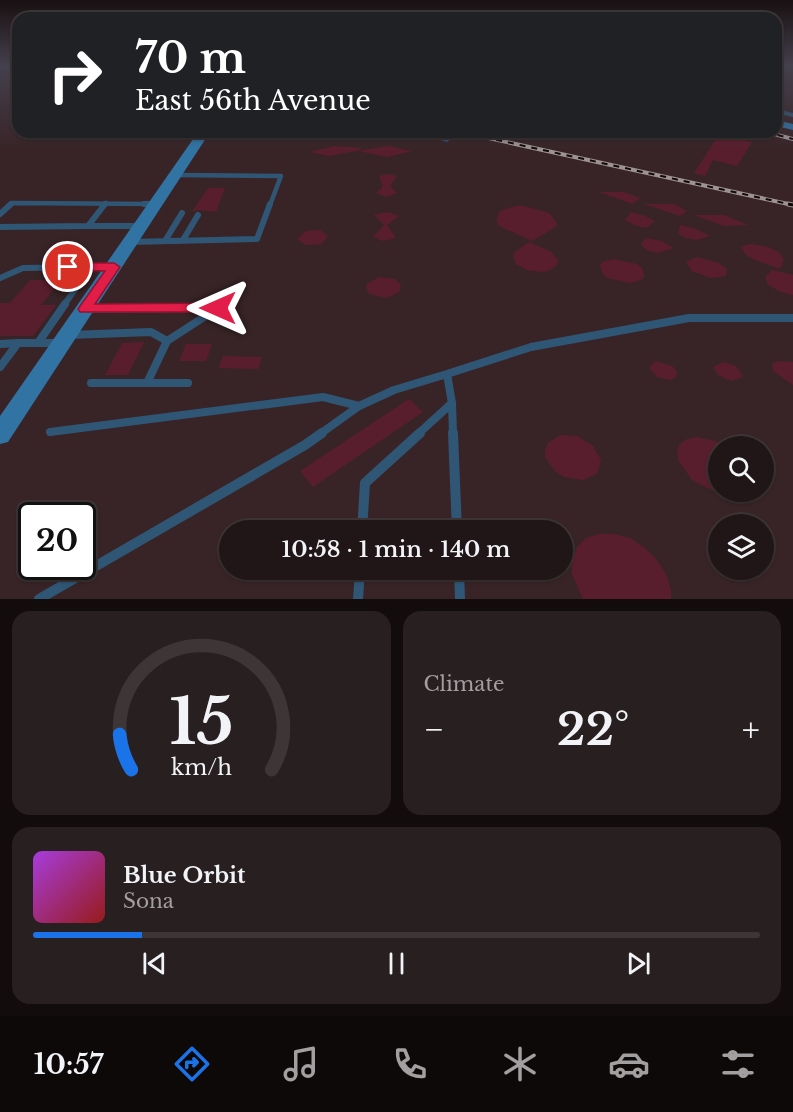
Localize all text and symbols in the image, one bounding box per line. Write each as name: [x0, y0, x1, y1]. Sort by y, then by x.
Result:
text: 70 m: [135, 32, 246, 84]
icon: right: [36, 36, 114, 114]
text: East 56th Avenue: [135, 84, 371, 117]
pin: [42, 241, 93, 292]
icon: arrive: [51, 250, 84, 283]
position arrow: [186, 276, 250, 340]
map controls: [708, 436, 774, 580]
button: search: [708, 436, 774, 502]
speed limit sign: 20: [18, 502, 96, 580]
button: layers: [708, 514, 774, 580]
text: 10:58 · 1 min · 140 m: [282, 536, 510, 563]
text: Climate: [424, 672, 504, 696]
text: 15: [169, 683, 233, 761]
text: 22°: [557, 701, 630, 757]
text: −: [424, 709, 444, 750]
text: +: [742, 709, 760, 750]
text: km/h: [171, 754, 232, 781]
text: Blue Orbit: [123, 862, 245, 889]
text: Sona: [123, 889, 174, 913]
icon: previous: [138, 947, 171, 980]
icon: pause: [380, 947, 413, 980]
icon: next: [622, 947, 655, 980]
icon: directions: [171, 1043, 213, 1085]
icon: music: [280, 1043, 322, 1085]
icon: phone: [389, 1043, 431, 1085]
icon: climate: [499, 1043, 541, 1085]
icon: car: [608, 1043, 650, 1085]
icon: filters: [717, 1043, 759, 1085]
text: 10:57: [34, 1048, 103, 1081]

